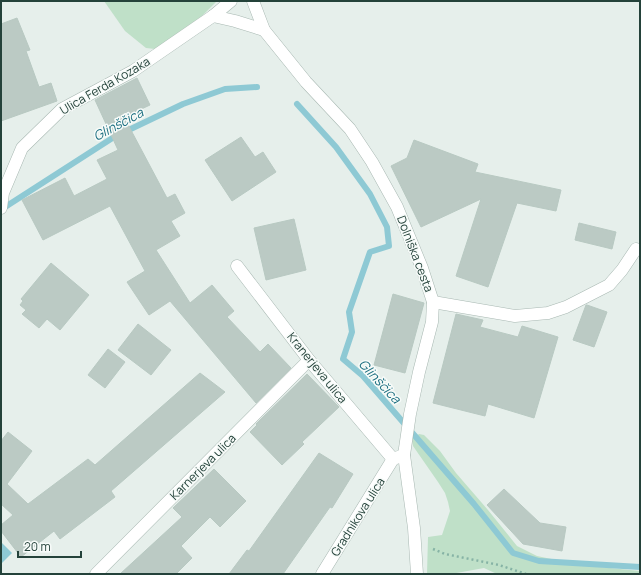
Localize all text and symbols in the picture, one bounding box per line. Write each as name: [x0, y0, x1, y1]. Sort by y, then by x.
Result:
street label: Ulica Ferda Kozaka: [56, 53, 153, 118]
water label: Glinščica: [90, 103, 147, 145]
street label: Dolniška cesta: [393, 213, 438, 294]
street label: Kranerjeva ulica: [283, 329, 351, 407]
water label: Glinščica: [355, 355, 406, 408]
street label: Karnerjeva ulica: [166, 430, 239, 503]
street label: Gradnikova ulica: [327, 474, 389, 559]
scale bar: [18, 533, 81, 559]
text: 20 m: [24, 538, 51, 555]

